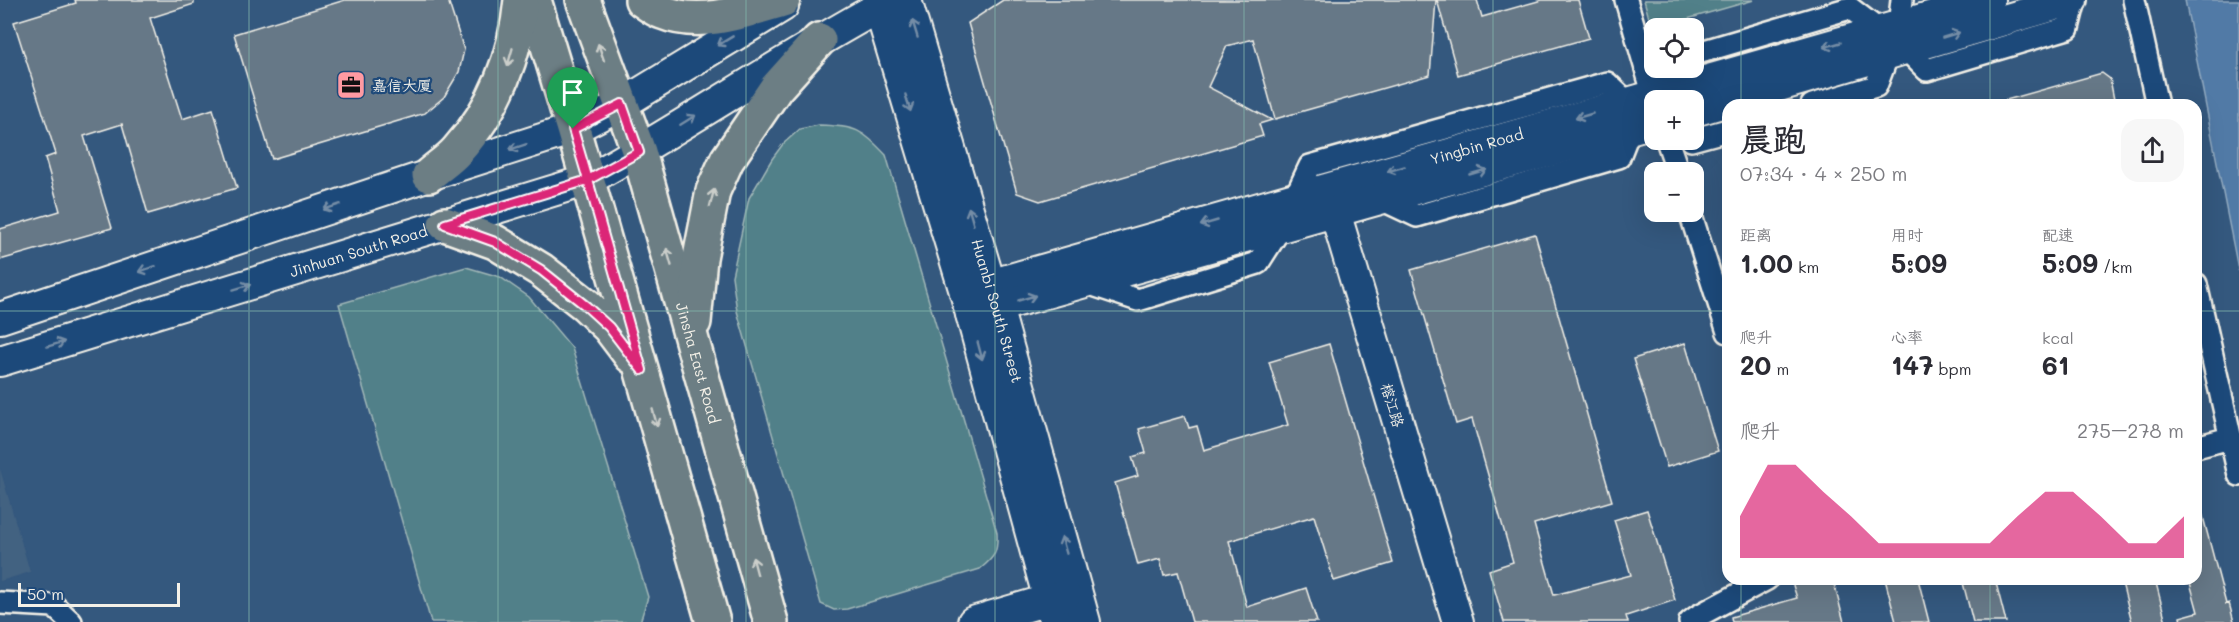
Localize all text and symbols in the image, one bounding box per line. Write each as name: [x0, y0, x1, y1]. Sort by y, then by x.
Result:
map controls: [1644, 18, 1704, 222]
button: locate: [1644, 18, 1704, 78]
one-way arrow: [909, 20, 920, 39]
one-way arrow: [1941, 29, 1960, 40]
one-way arrow: [717, 36, 734, 48]
one-way arrow: [1823, 40, 1842, 51]
one-way arrow: [595, 43, 606, 62]
one-way arrow: [504, 47, 515, 66]
pin: [547, 67, 598, 129]
office icon: 嘉信大厦: [335, 69, 367, 101]
place label: 嘉信大厦: [372, 75, 432, 95]
icon: arrive: [556, 76, 589, 109]
button: +: [1644, 90, 1704, 150]
one-way arrow: [903, 93, 914, 112]
one-way arrow: [1574, 111, 1593, 122]
one-way arrow: [679, 114, 696, 126]
text: 晨跑: [1740, 116, 1806, 159]
button: share: [2121, 119, 2184, 182]
street label: Yingbin Road: [1428, 123, 1526, 169]
one-way arrow: [509, 142, 528, 153]
text: 07:34 · 4 × 250 m: [1740, 160, 1907, 186]
button: −: [1644, 162, 1704, 222]
one-way arrow: [1387, 164, 1406, 175]
one-way arrow: [1468, 166, 1487, 177]
one-way arrow: [707, 188, 718, 208]
one-way arrow: [323, 202, 342, 213]
one-way arrow: [965, 207, 976, 226]
one-way arrow: [1199, 218, 1218, 229]
street label: Jinhuan South Road: [287, 220, 430, 281]
text: 距离: [1740, 224, 1772, 245]
text: 用时: [1891, 224, 1923, 245]
text: 配速: [2042, 224, 2074, 245]
street label: Huanbi South Street: [967, 236, 1028, 385]
text: 1.00: [1740, 246, 1793, 280]
text: 5:09: [1891, 246, 1947, 280]
text: 5:09: [2042, 246, 2098, 280]
one-way arrow: [663, 247, 674, 266]
text: km: [1793, 256, 1819, 277]
text: /km: [2098, 256, 2133, 277]
one-way arrow: [138, 264, 157, 275]
one-way arrow: [232, 281, 251, 292]
one-way arrow: [1017, 292, 1036, 303]
street label: Jinsha East Road: [672, 300, 725, 426]
text: 爬升: [1740, 326, 1772, 347]
text: 心率: [1891, 326, 1923, 347]
text: kcal: [2042, 327, 2074, 348]
one-way arrow: [46, 338, 65, 349]
one-way arrow: [975, 341, 987, 360]
text: 20: [1740, 348, 1771, 382]
text: 147: [1891, 348, 1933, 382]
text: 61: [2042, 348, 2069, 382]
text: m: [1771, 358, 1789, 379]
text: bpm: [1933, 358, 1971, 379]
street label: 榕江路: [1377, 381, 1409, 429]
one-way arrow: [650, 408, 662, 427]
text: 爬升: [1740, 417, 1780, 443]
text: 275–278 m: [2077, 417, 2184, 443]
one-way arrow: [1058, 536, 1069, 555]
one-way arrow: [749, 557, 761, 576]
scale bar: [18, 580, 180, 608]
text: 50 m: [27, 583, 64, 604]

